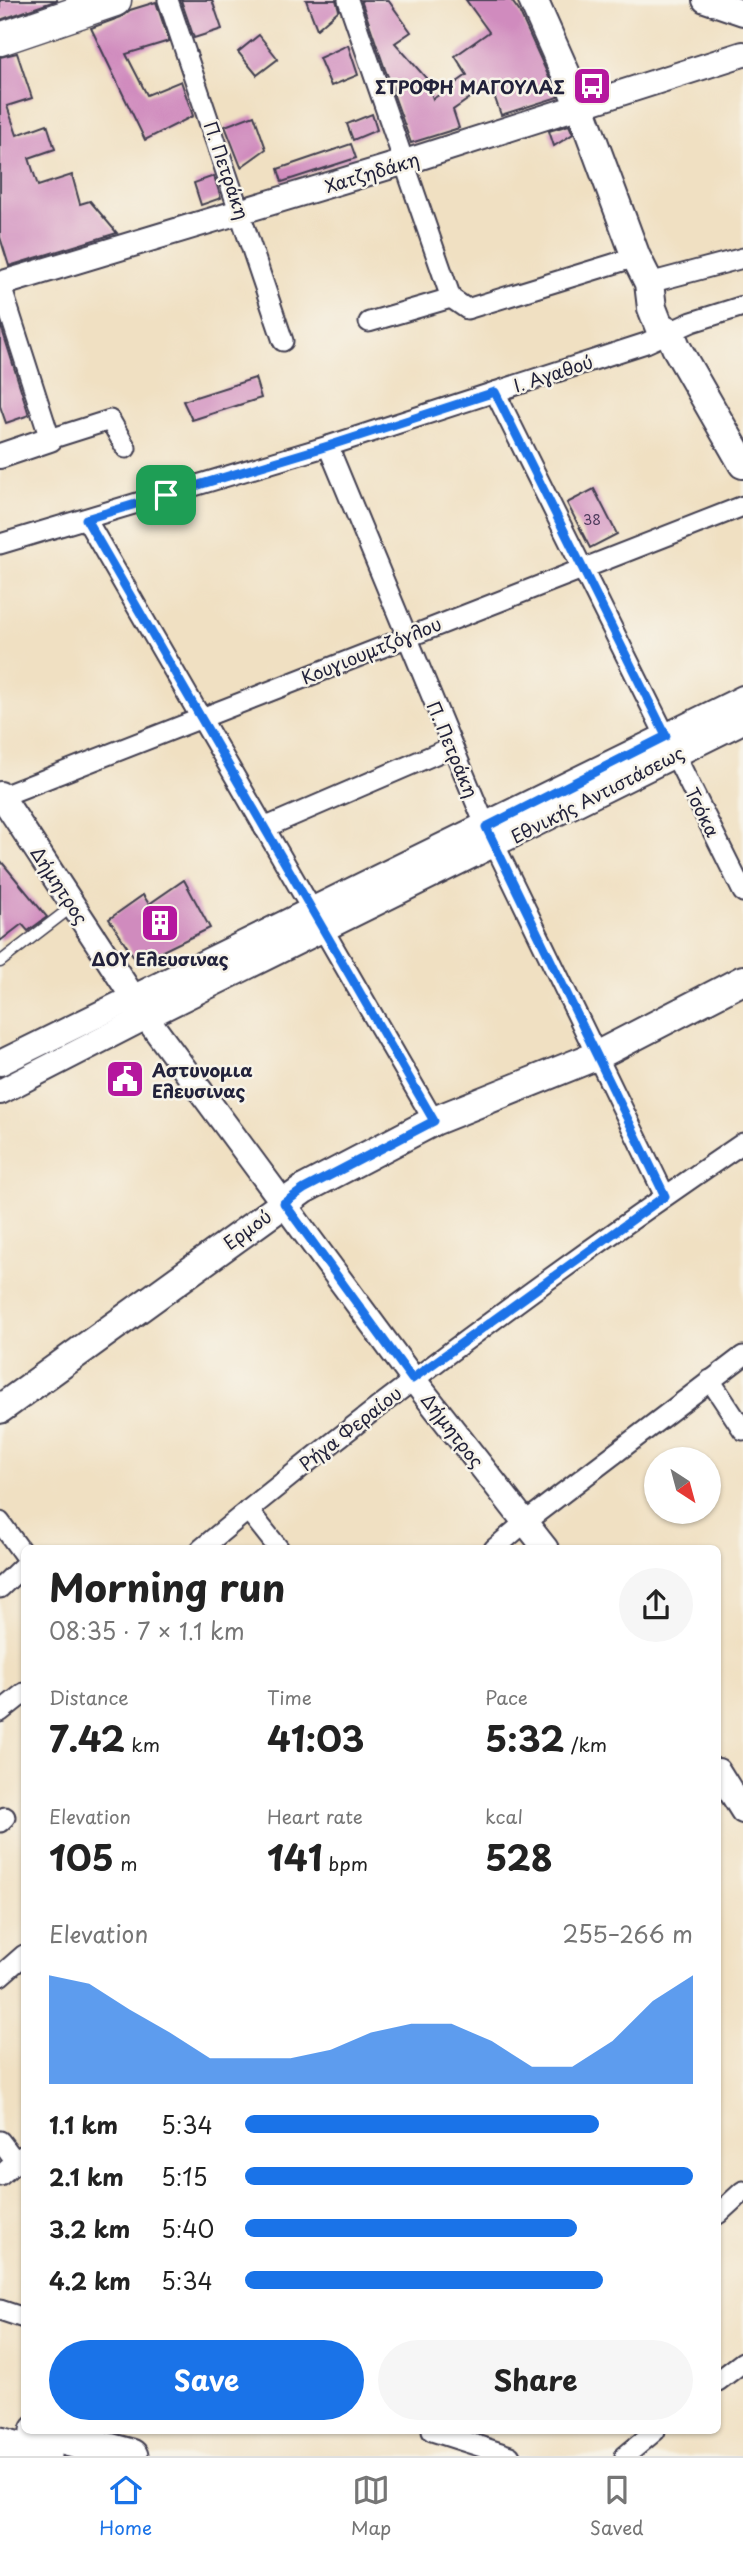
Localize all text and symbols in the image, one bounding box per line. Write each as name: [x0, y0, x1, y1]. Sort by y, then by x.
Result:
bus stop icon: ΣΤΡΟΦΗ ΜΑΓΟΥΛΑΣ: [571, 65, 613, 107]
place label: ΣΤΡΟΦΗ ΜΑΓΟΥΛΑΣ: [375, 73, 565, 100]
street label: Π. Πετράκη: [198, 117, 256, 223]
street label: Χατζηδάκη: [322, 145, 422, 199]
street label: Ι. Αγαθού: [510, 347, 596, 399]
pin: [136, 465, 196, 525]
icon: arrive: [147, 476, 185, 514]
house number: 38: [583, 509, 601, 530]
street label: Κουγιουμτζόγλου: [297, 610, 445, 690]
street label: Π. Πετράκη: [421, 696, 485, 802]
street label: Εθνικής Αντιστάσεως: [506, 739, 688, 849]
street label: Τσόκα: [679, 782, 727, 842]
street label: Δήμητρος: [25, 841, 95, 929]
building icon: ΔΟΥ Ελευσινας: [139, 902, 181, 944]
place label: ΔΟΥ Ελευσινας: [91, 945, 229, 972]
place label: Αστυνομια Ελευσινας: [151, 1056, 253, 1104]
public building icon: Αστυνομια Ελευσινας: [104, 1058, 146, 1100]
street label: Ερμού: [217, 1202, 277, 1256]
street label: Ρήγα Φεραίου: [293, 1379, 407, 1477]
street label: Δήμητρος: [415, 1387, 491, 1473]
north arrow: [644, 1447, 721, 1524]
map controls: [644, 1447, 721, 1524]
text: Morning run: [49, 1558, 285, 1615]
button: share: [619, 1568, 693, 1642]
text: 08:35 · 7 × 1.1 km: [49, 1613, 245, 1648]
text: Distance: [49, 1683, 129, 1711]
text: Time: [267, 1683, 312, 1711]
text: Pace: [485, 1683, 528, 1711]
text: 7.42: [49, 1711, 125, 1764]
text: 41:03: [267, 1711, 365, 1764]
text: 5:32: [485, 1711, 565, 1764]
text: km: [125, 1730, 160, 1758]
text: /km: [565, 1730, 607, 1758]
text: Elevation: [49, 1802, 131, 1830]
text: Heart rate: [267, 1802, 363, 1830]
text: kcal: [485, 1802, 523, 1830]
text: 105: [49, 1830, 114, 1883]
text: 141: [267, 1830, 322, 1883]
text: 528: [485, 1830, 553, 1883]
text: m: [114, 1849, 137, 1877]
text: bpm: [322, 1849, 368, 1877]
text: Elevation: [49, 1916, 148, 1951]
text: 255–266 m: [562, 1916, 693, 1951]
text: 1.1 km: [49, 2107, 118, 2142]
text: 5:34: [161, 2107, 213, 2142]
text: 2.1 km: [49, 2159, 124, 2194]
text: 5:15: [161, 2159, 207, 2194]
text: 3.2 km: [49, 2211, 130, 2246]
text: 5:40: [161, 2211, 214, 2246]
text: 4.2 km: [49, 2263, 131, 2298]
text: 5:34: [161, 2263, 213, 2298]
button: Save: [49, 2340, 364, 2420]
button: Share: [378, 2340, 693, 2420]
tab: Home: [99, 2471, 152, 2541]
tab: Map: [351, 2471, 391, 2541]
tab: Saved: [590, 2471, 644, 2541]

